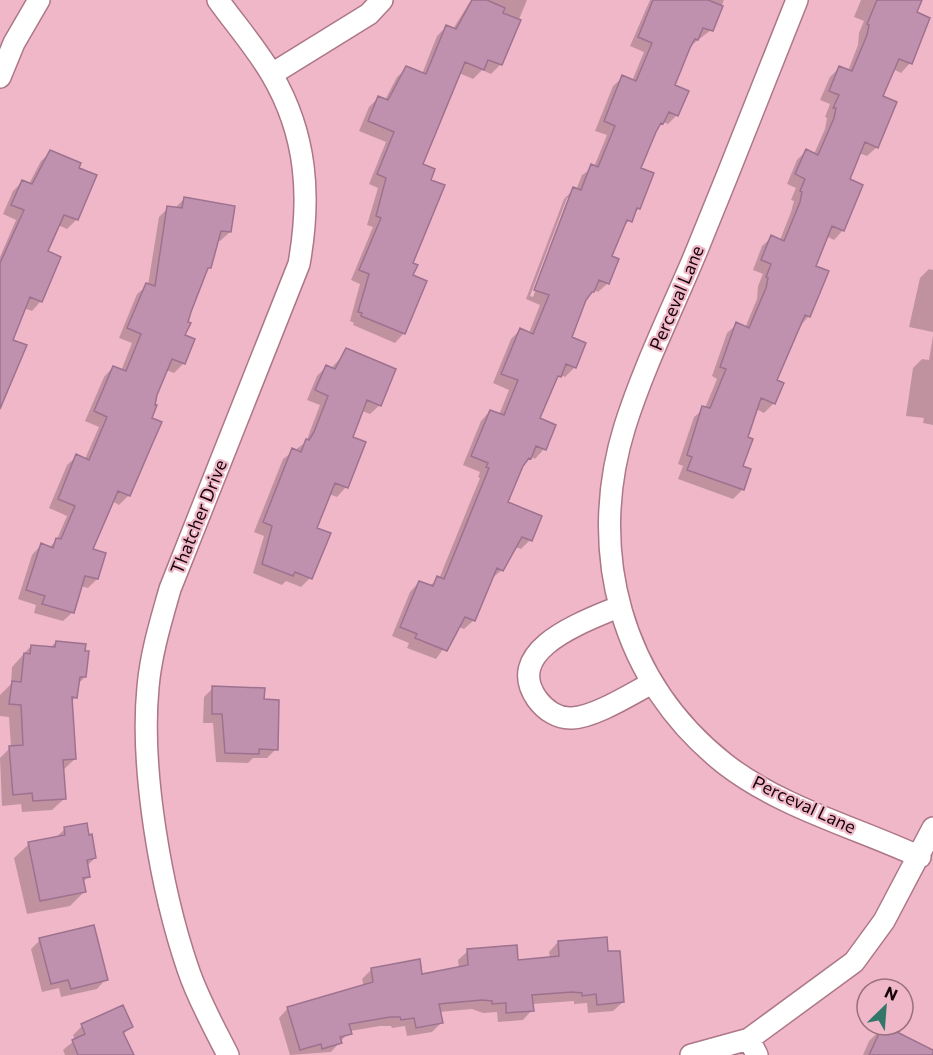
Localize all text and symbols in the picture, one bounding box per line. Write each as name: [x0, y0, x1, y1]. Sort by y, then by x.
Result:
street label: Perceval Lane: [644, 242, 708, 353]
street label: Thatcher Drive: [165, 456, 231, 577]
street label: Perceval Lane: [749, 771, 860, 838]
north arrow: [855, 977, 915, 1037]
text: N: [882, 982, 901, 1004]

